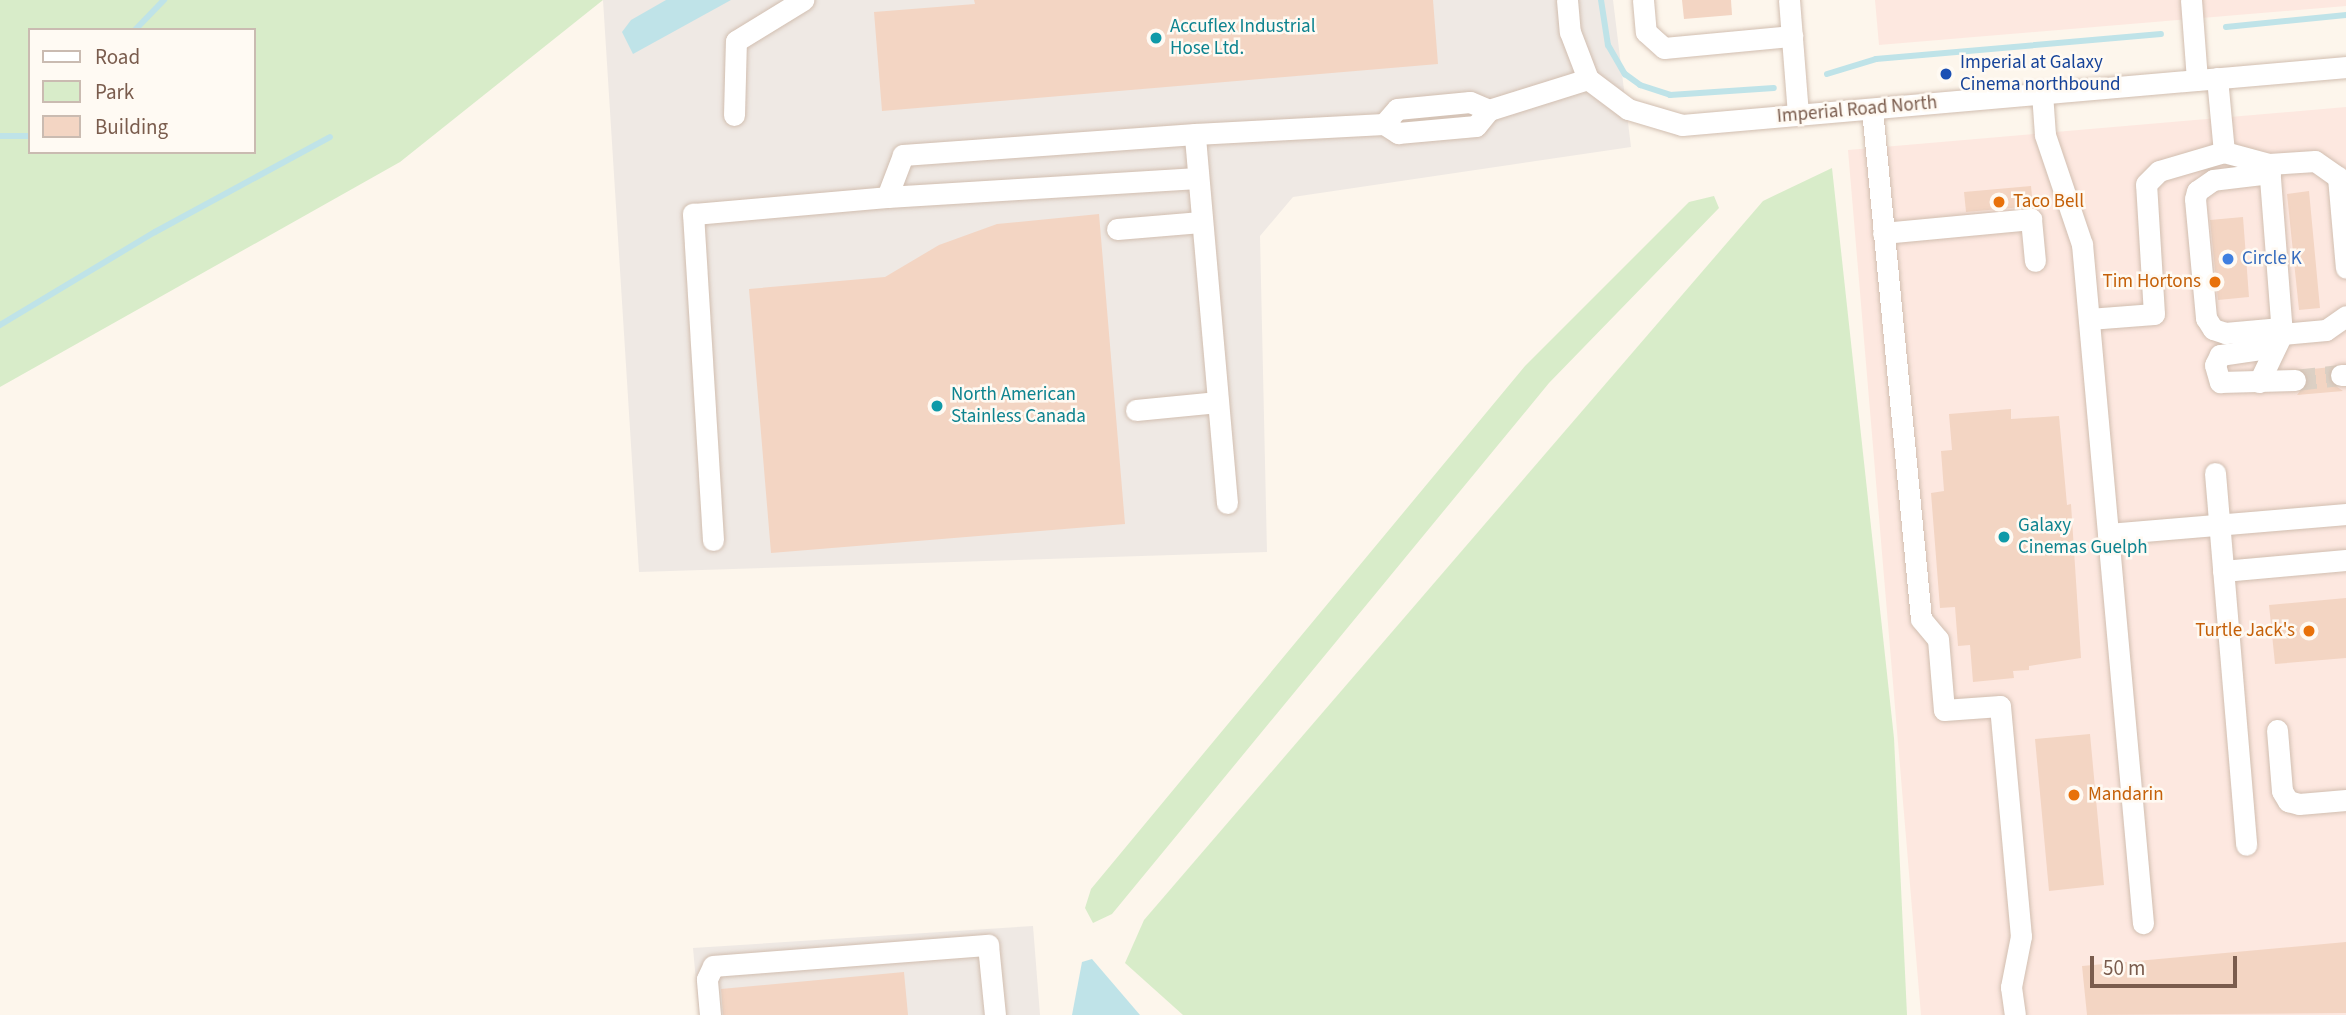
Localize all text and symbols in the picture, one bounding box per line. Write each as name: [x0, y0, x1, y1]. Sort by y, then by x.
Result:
place label: Accuflex Industrial Hose Ltd.: [1170, 16, 1315, 60]
legend: [28, 28, 256, 154]
marker: Accuflex Industrial Hose Ltd.: [1148, 30, 1164, 46]
text: Road: [95, 42, 140, 72]
place label: Imperial at Galaxy Cinema northbound: [1960, 52, 2121, 96]
marker: Imperial at Galaxy Cinema northbound: [1938, 66, 1954, 82]
text: Park: [95, 77, 134, 107]
street label: Imperial Road North: [1776, 92, 1938, 128]
text: Building: [95, 112, 168, 142]
place label: Taco Bell: [2013, 191, 2084, 213]
marker: Taco Bell: [1991, 194, 2007, 210]
place label: Circle K: [2242, 248, 2302, 270]
marker: Circle K: [2220, 251, 2236, 267]
place label: Tim Hortons: [2102, 271, 2201, 293]
marker: Tim Hortons: [2207, 274, 2223, 290]
place label: North American Stainless Canada: [951, 384, 1086, 428]
marker: North American Stainless Canada: [929, 398, 945, 414]
place label: Galaxy Cinemas Guelph: [2018, 515, 2148, 559]
marker: Galaxy Cinemas Guelph: [1996, 529, 2012, 545]
place label: Turtle Jack's: [2195, 620, 2295, 642]
marker: Turtle Jack's: [2301, 623, 2317, 639]
place label: Mandarin: [2088, 784, 2164, 806]
marker: Mandarin: [2066, 787, 2082, 803]
scale bar: [2094, 942, 2241, 986]
text: 50 m: [2103, 953, 2145, 983]

